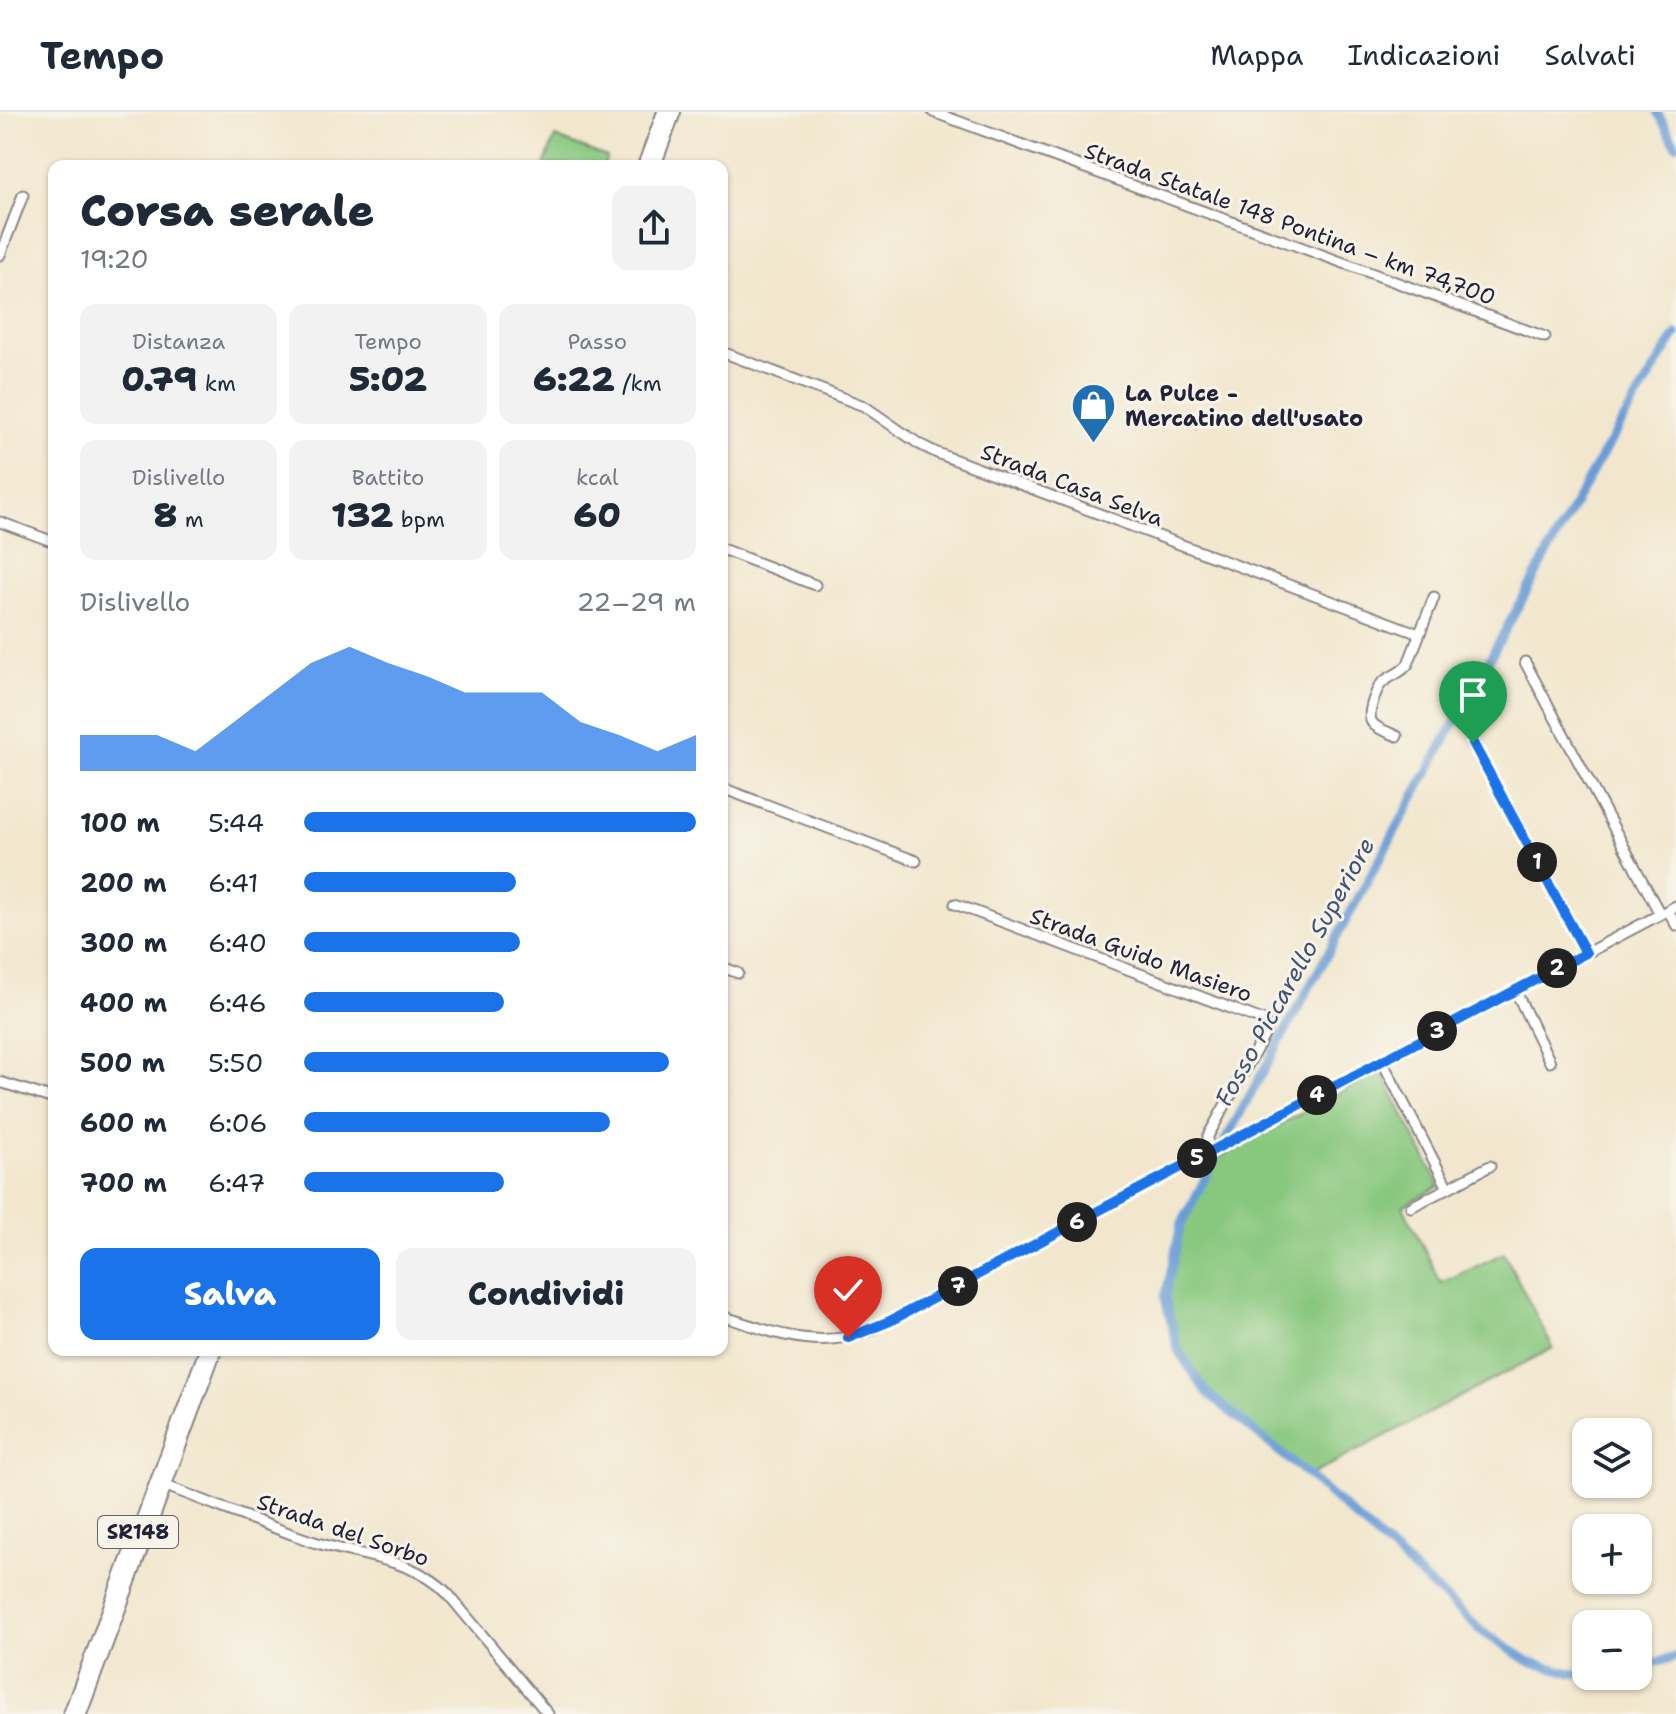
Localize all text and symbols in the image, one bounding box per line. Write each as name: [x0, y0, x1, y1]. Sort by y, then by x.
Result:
text: Tempo: [40, 30, 164, 81]
text: Mappa: [1210, 36, 1303, 74]
text: Indicazioni: [1347, 36, 1501, 74]
text: Salvati: [1545, 36, 1636, 74]
street label: Strada Statale 148 Pontina – km 74,700: [1081, 136, 1499, 312]
text: Corsa serale: [80, 181, 374, 240]
button: share: [612, 186, 696, 270]
text: 19:20: [80, 241, 149, 276]
text: Distanza: [132, 327, 225, 356]
text: Tempo: [354, 327, 422, 356]
text: Passo: [568, 327, 627, 356]
text: 0.79: [121, 356, 197, 402]
text: 5:02: [349, 356, 427, 402]
text: 6:22: [533, 356, 615, 402]
text: km: [197, 369, 236, 398]
text: /km: [615, 369, 662, 398]
place label: La Pulce - Mercatino dell'usato: [1125, 379, 1363, 433]
shop icon: La Pulce - Mercatino dell'usato: [1070, 382, 1118, 445]
street label: Strada Casa Selva: [977, 437, 1168, 533]
text: Dislivello: [132, 463, 225, 492]
text: Battito: [352, 463, 424, 492]
text: kcal: [576, 463, 619, 492]
text: 8: [154, 492, 177, 538]
text: 132: [331, 492, 393, 538]
text: 60: [574, 492, 621, 538]
text: m: [177, 505, 204, 534]
text: bpm: [393, 505, 445, 534]
text: Dislivello: [80, 584, 190, 619]
text: 22–29 m: [576, 584, 696, 619]
pin: [1439, 661, 1507, 743]
icon: arrive: [1451, 673, 1495, 717]
text: 100 m: [80, 805, 160, 840]
text: 5:44: [208, 805, 264, 840]
water label: Fosso Piccarello Superiore: [1208, 832, 1382, 1112]
pin: 1: [1517, 842, 1557, 882]
text: 1: [1532, 847, 1542, 876]
text: 200 m: [80, 865, 167, 900]
text: 6:41: [208, 865, 259, 900]
street label: Strada Guido Masiero: [1026, 901, 1256, 1009]
text: 300 m: [80, 925, 167, 960]
text: 6:40: [208, 925, 267, 960]
pin: 2: [1537, 948, 1577, 988]
text: 2: [1549, 953, 1565, 982]
text: 400 m: [80, 985, 167, 1020]
text: 6:46: [208, 985, 267, 1020]
pin: 3: [1417, 1011, 1457, 1051]
text: 3: [1429, 1016, 1445, 1045]
text: 500 m: [80, 1045, 165, 1080]
text: 5:50: [208, 1045, 263, 1080]
pin: 4: [1297, 1075, 1337, 1115]
text: 4: [1309, 1080, 1325, 1109]
text: 600 m: [80, 1105, 167, 1140]
text: 6:06: [208, 1105, 267, 1140]
pin: 5: [1177, 1138, 1217, 1178]
text: 5: [1190, 1143, 1204, 1172]
text: 700 m: [80, 1165, 167, 1200]
text: 6:47: [208, 1165, 266, 1200]
pin: 6: [1057, 1202, 1097, 1242]
text: 6: [1069, 1207, 1085, 1236]
button: Salva: [80, 1248, 380, 1340]
button: Condividi: [396, 1248, 696, 1340]
pin: [814, 1256, 882, 1338]
pin: 7: [938, 1266, 978, 1306]
icon: check: [826, 1268, 870, 1312]
text: 7: [950, 1271, 966, 1300]
map controls: [1572, 1418, 1652, 1690]
button: layers: [1572, 1418, 1652, 1498]
street label: Strada del Sorbo: [253, 1487, 433, 1573]
button: +: [1572, 1514, 1652, 1594]
road number: SR148: [98, 1516, 178, 1548]
button: −: [1572, 1610, 1652, 1690]

